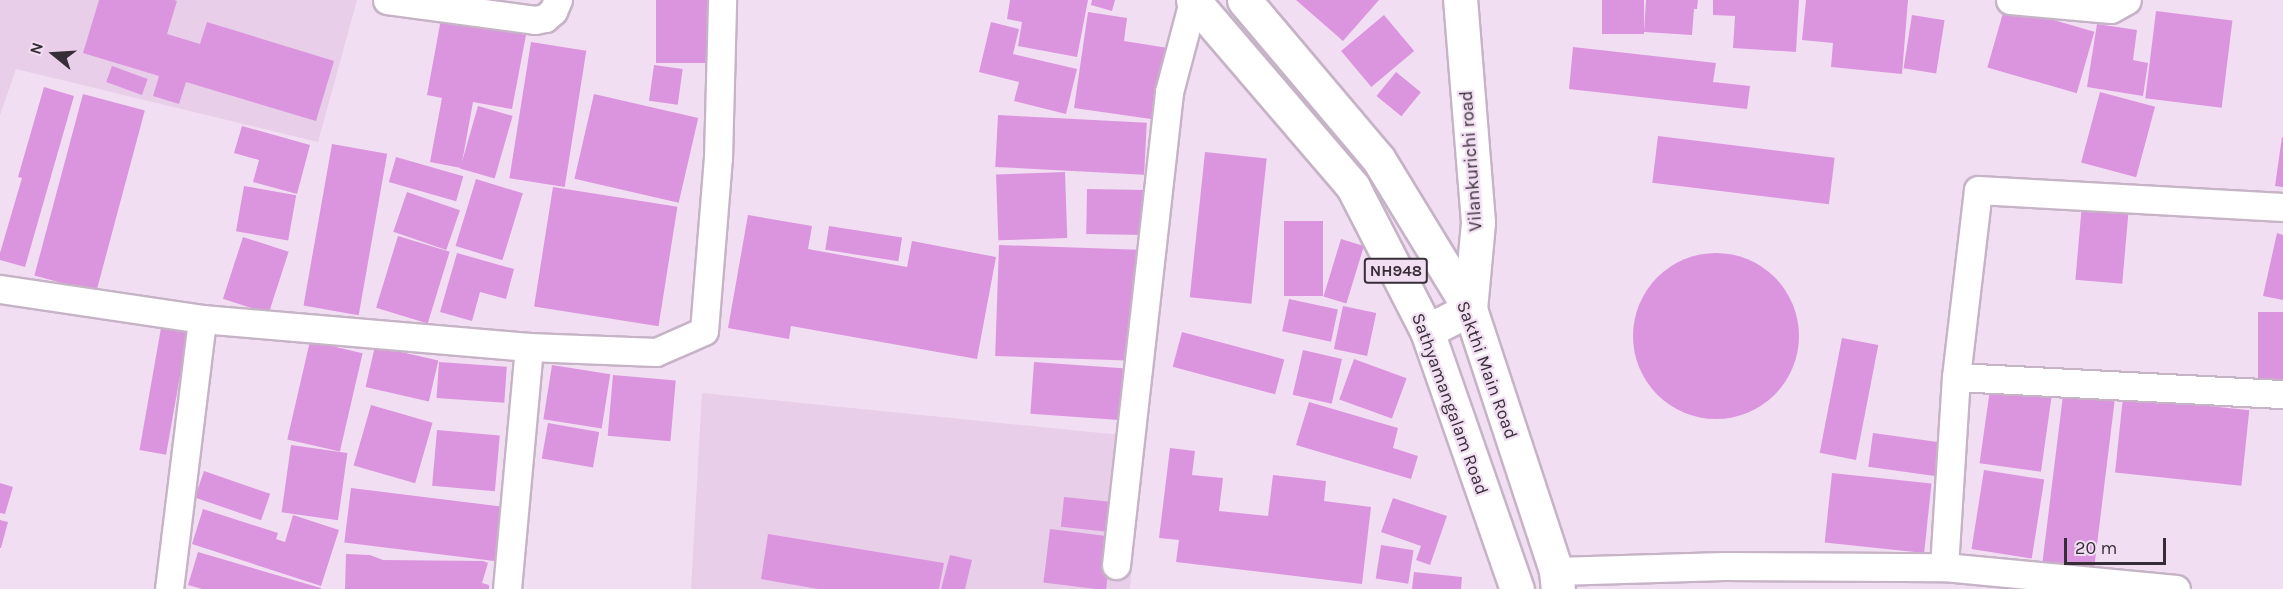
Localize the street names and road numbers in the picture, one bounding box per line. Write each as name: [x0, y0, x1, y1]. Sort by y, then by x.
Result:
street label: Vilankurichi road: [1455, 90, 1487, 232]
road number: NH948: [1363, 258, 1429, 284]
street label: Sakthi Main Road: [1452, 298, 1522, 442]
street label: Sathyamangalam Road: [1407, 310, 1493, 498]

